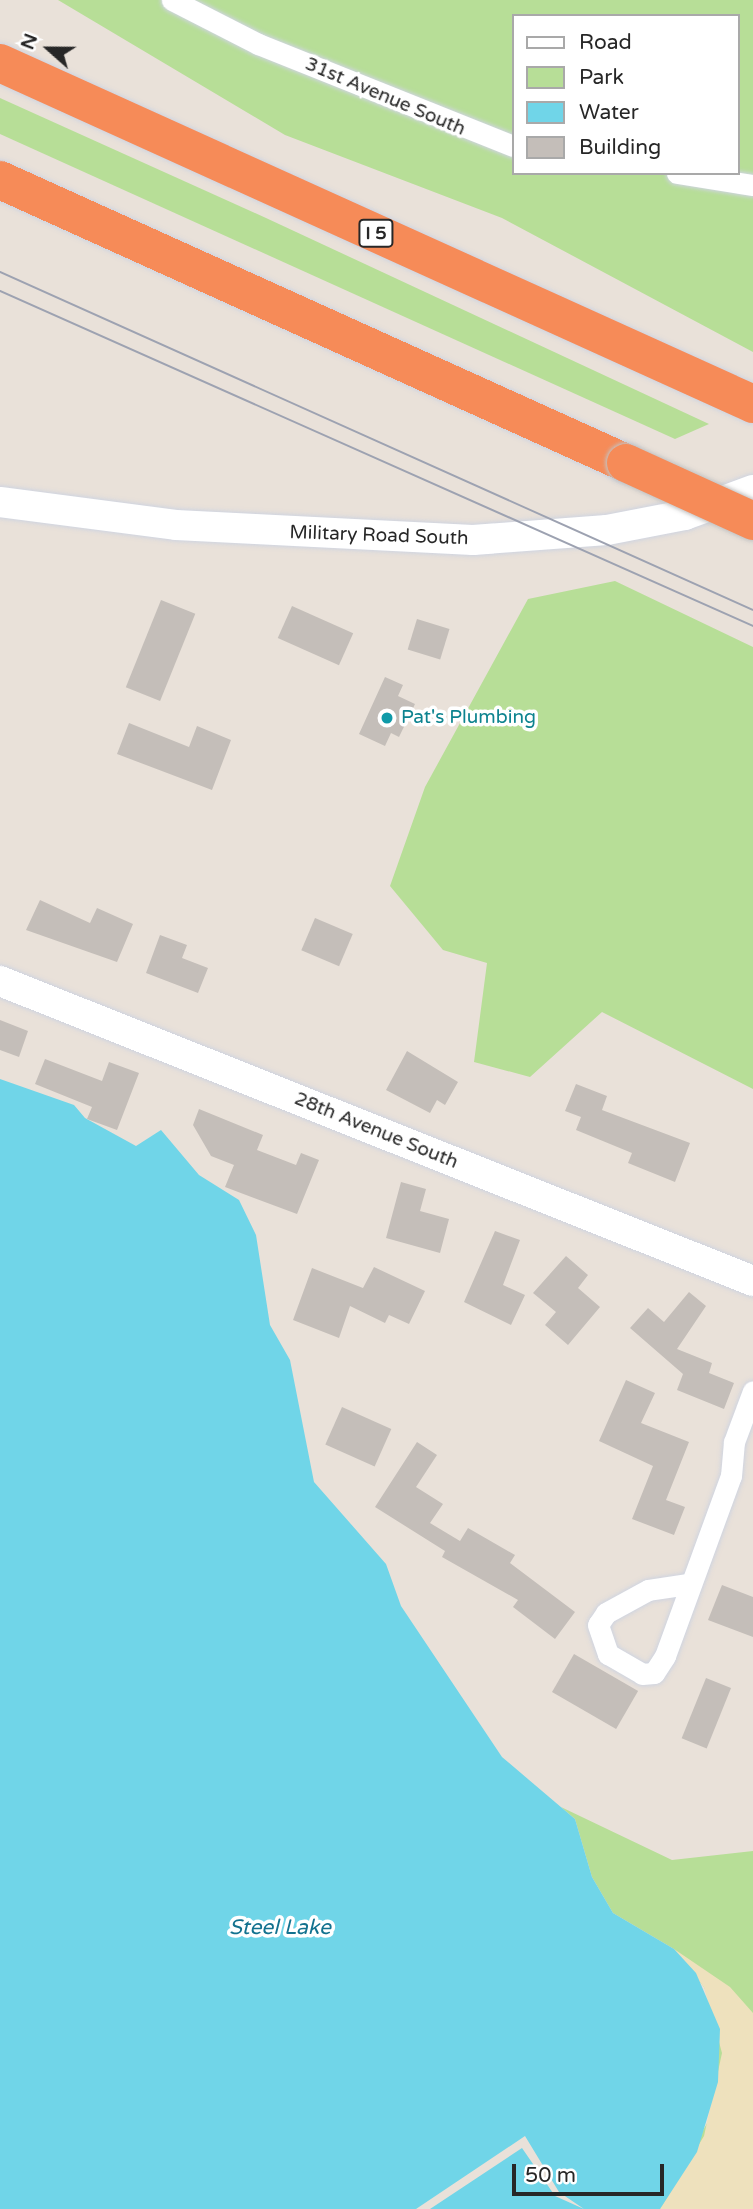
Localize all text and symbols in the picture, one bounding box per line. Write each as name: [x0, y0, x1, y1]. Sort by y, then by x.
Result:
north arrow: [14, 14, 84, 84]
legend: [512, 14, 739, 175]
text: N: [16, 30, 42, 53]
text: Road: [579, 30, 632, 55]
street label: 31st Avenue South: [302, 53, 468, 141]
text: Park: [579, 65, 624, 90]
text: Water: [579, 100, 639, 125]
text: Building: [579, 135, 661, 160]
road number: I 5: [357, 218, 395, 247]
street label: Military Road South: [289, 521, 469, 551]
place label: Pat's Plumbing: [401, 707, 536, 729]
marker: Pat's Plumbing: [379, 710, 395, 726]
street label: 28th Avenue South: [291, 1088, 461, 1174]
water label: Steel Lake: [229, 1915, 331, 1941]
scale bar: [515, 2150, 667, 2194]
text: 50 m: [525, 2163, 576, 2188]

